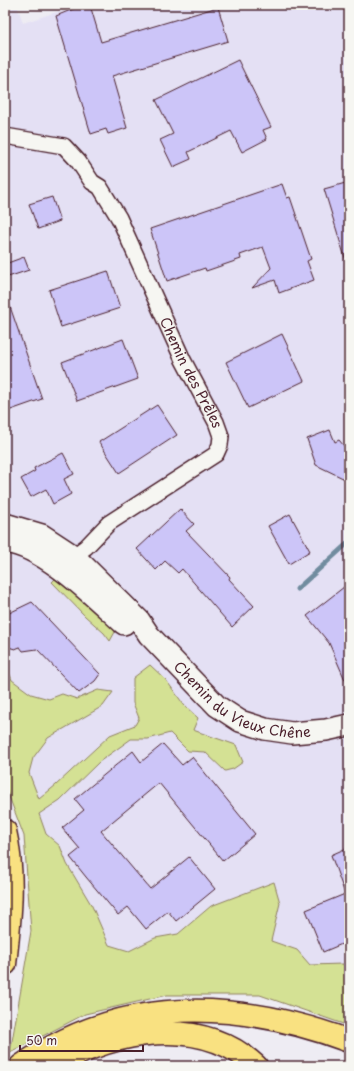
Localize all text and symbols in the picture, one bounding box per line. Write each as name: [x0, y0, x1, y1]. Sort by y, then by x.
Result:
street label: Chemin des Prêles: [155, 313, 228, 431]
street label: Chemin du Vieux Chêne: [169, 656, 312, 743]
scale bar: [20, 1027, 143, 1053]
text: 50 m: [26, 1031, 57, 1049]

